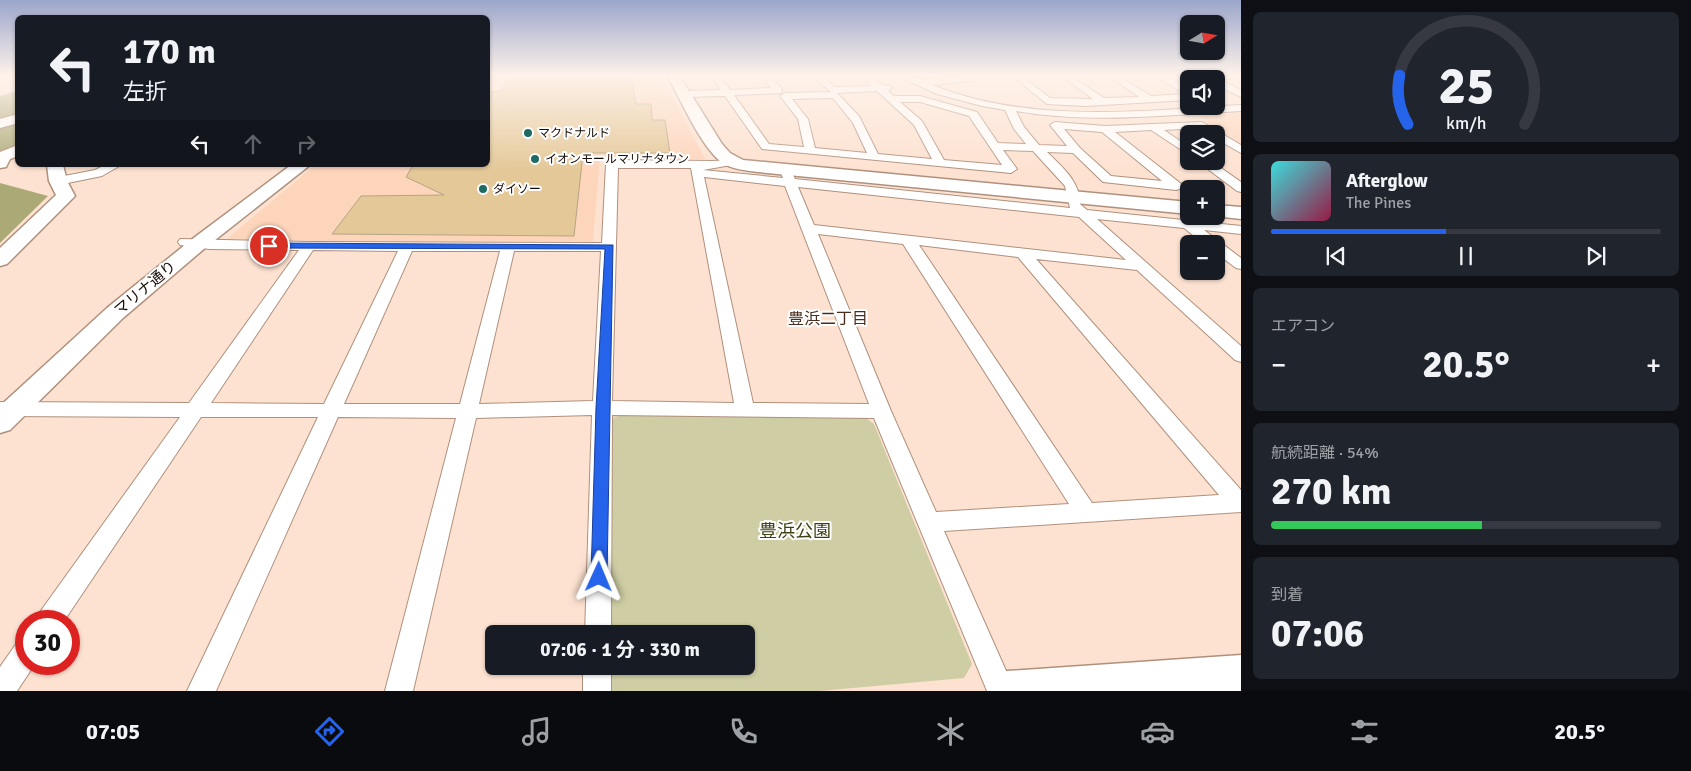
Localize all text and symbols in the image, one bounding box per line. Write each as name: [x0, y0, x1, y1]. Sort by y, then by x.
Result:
north arrow: [1180, 15, 1225, 60]
map controls: [1180, 15, 1225, 280]
text: 170 m: [123, 30, 216, 73]
icon: left: [40, 35, 105, 100]
text: 25: [1438, 54, 1494, 118]
button: sound: [1180, 70, 1225, 115]
text: 左折: [123, 78, 167, 105]
text: km/h: [1446, 112, 1486, 134]
button: layers: [1180, 125, 1225, 170]
place label: マクドナルド: [538, 126, 610, 141]
marker: マクドナルド: [522, 127, 534, 139]
icon: left: [186, 130, 214, 158]
icon: ahead: [239, 130, 267, 158]
icon: right: [292, 130, 320, 158]
place label: イオンモールマリナタウン: [545, 152, 689, 167]
marker: イオンモールマリナタウン: [529, 153, 541, 165]
text: Afterglow: [1346, 169, 1428, 193]
button: +: [1180, 180, 1225, 225]
place label: ダイソー: [493, 182, 541, 197]
marker: ダイソー: [477, 183, 489, 195]
text: The Pines: [1346, 193, 1411, 213]
pin: [248, 225, 290, 267]
icon: arrive: [255, 232, 283, 260]
button: −: [1180, 235, 1225, 280]
icon: previous: [1322, 242, 1350, 270]
icon: pause: [1452, 242, 1480, 270]
icon: next: [1582, 242, 1610, 270]
street label: マリナ通り: [110, 257, 180, 319]
district label: 豊浜二丁目: [788, 309, 868, 329]
text: エアコン: [1271, 316, 1335, 336]
text: 20.5°: [1422, 341, 1510, 388]
text: −: [1271, 348, 1286, 382]
text: +: [1646, 348, 1661, 382]
text: 航続距離 · 54%: [1271, 443, 1379, 463]
text: 270 km: [1271, 468, 1392, 515]
park label: 豊浜公園: [759, 520, 831, 542]
position arrow: [572, 550, 624, 602]
text: 到着: [1271, 585, 1303, 605]
speed limit sign: 30: [15, 610, 80, 675]
text: 07:06: [1271, 610, 1364, 657]
text: 07:06 · 1 分 · 330 m: [540, 638, 700, 662]
icon: directions: [312, 714, 347, 749]
icon: music: [519, 714, 554, 749]
icon: phone: [726, 714, 761, 749]
icon: climate: [933, 714, 968, 749]
icon: car: [1140, 714, 1175, 749]
icon: filters: [1347, 714, 1382, 749]
text: 07:05: [86, 718, 140, 745]
text: 20.5°: [1554, 718, 1605, 745]

